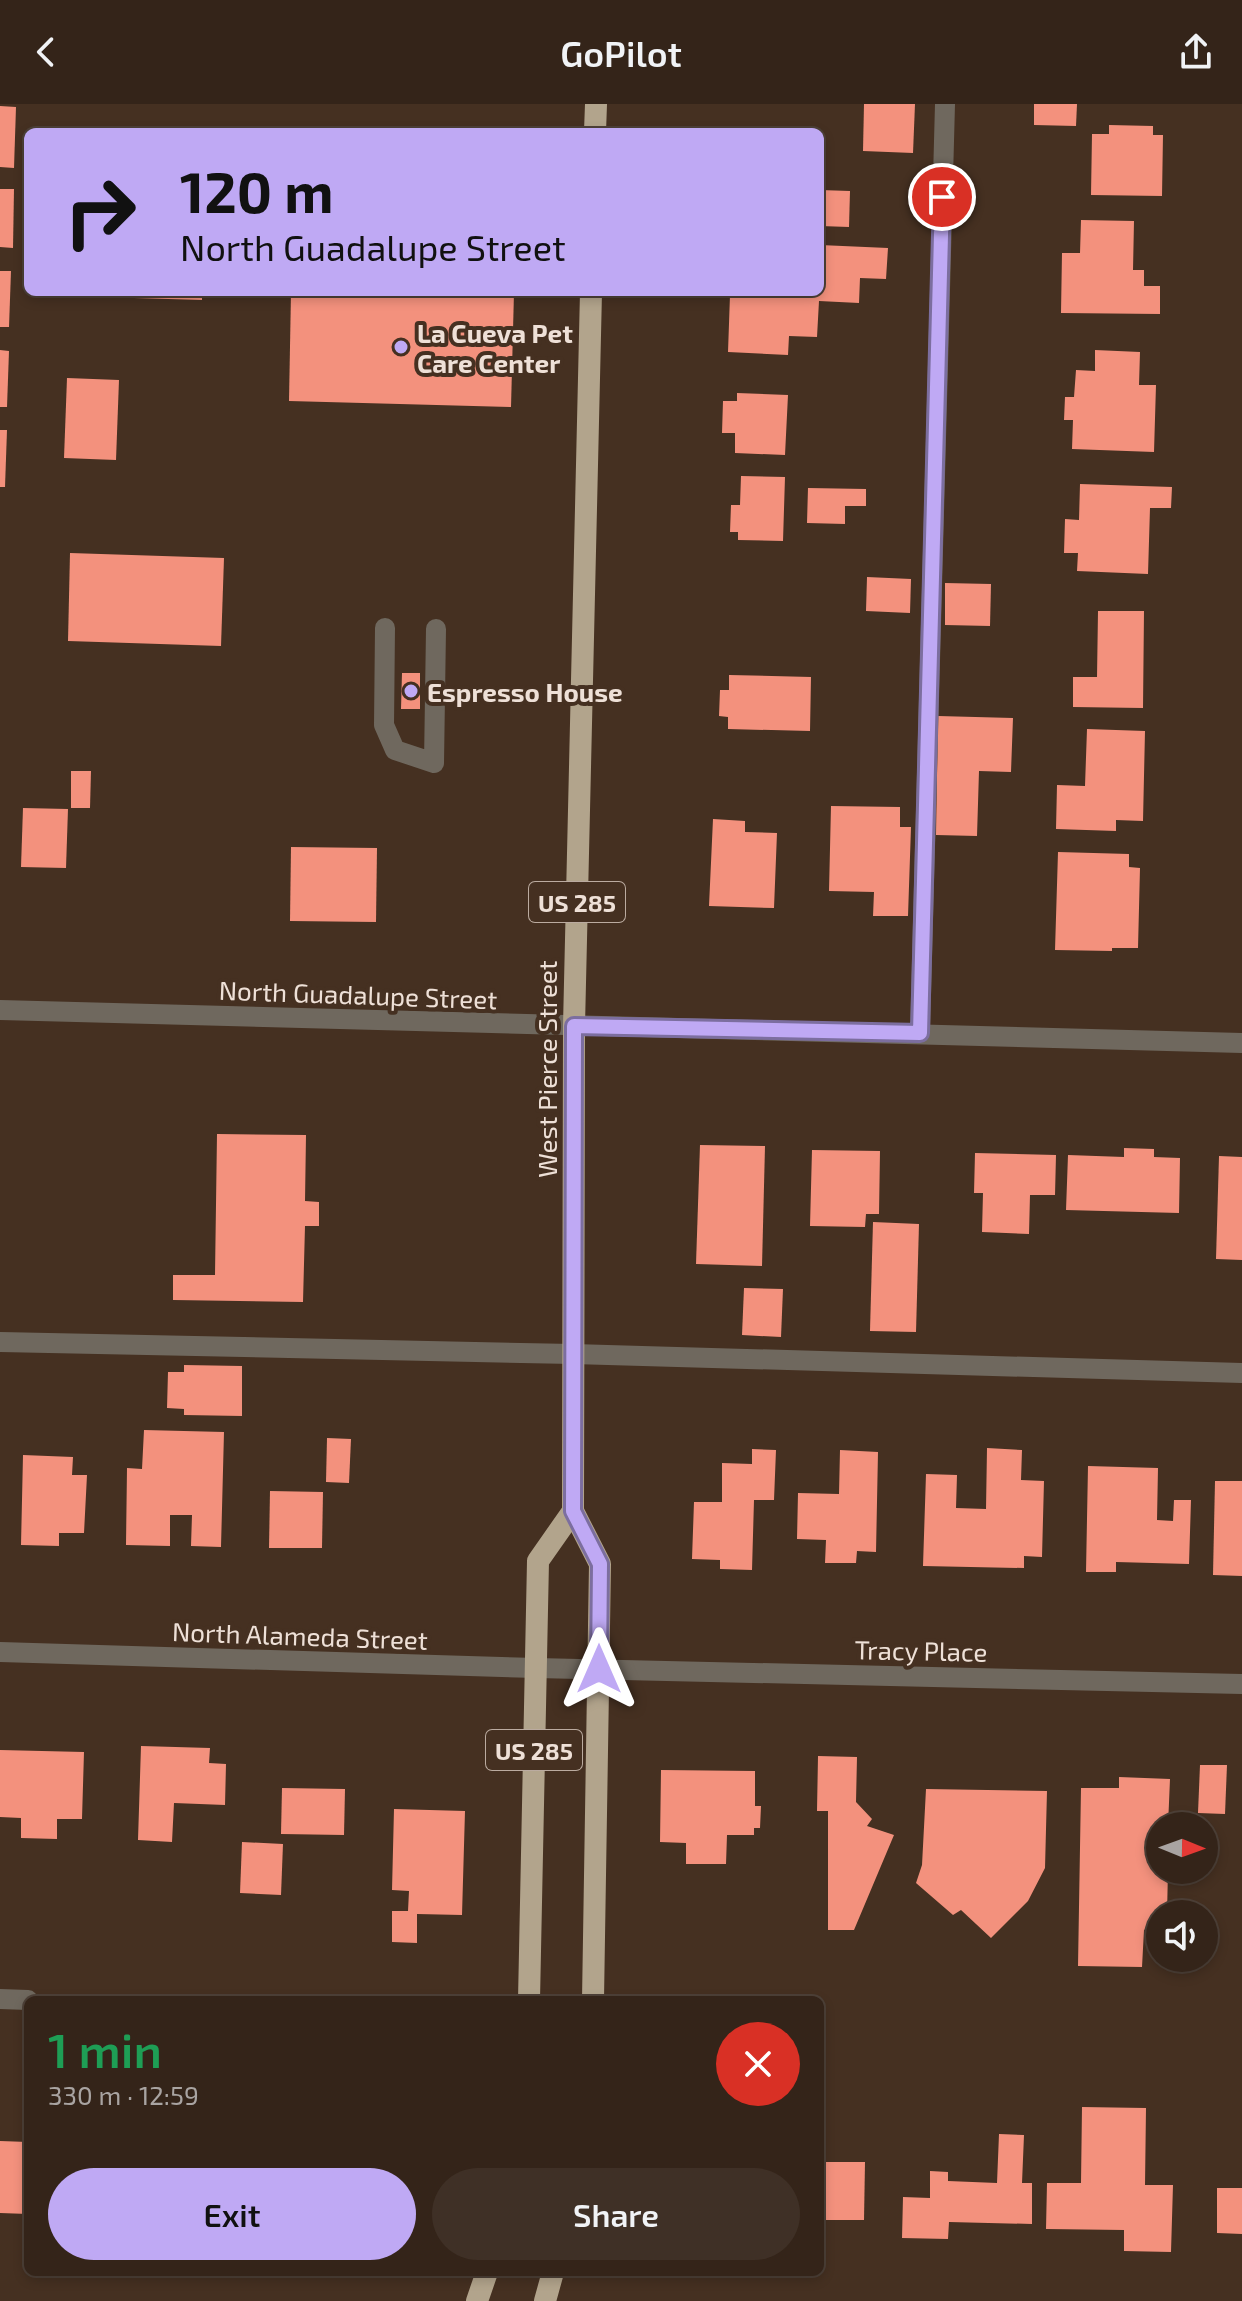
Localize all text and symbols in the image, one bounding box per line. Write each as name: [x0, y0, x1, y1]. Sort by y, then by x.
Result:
icon: back: [24, 30, 68, 74]
icon: share: [1174, 30, 1218, 74]
text: GoPilot: [560, 31, 682, 74]
text: 120 m: [180, 157, 334, 224]
icon: right: [48, 160, 152, 264]
pin: [908, 163, 976, 231]
icon: arrive: [920, 175, 964, 219]
text: North Guadalupe Street: [180, 225, 566, 268]
place label: La Cueva Pet Care Center: [417, 317, 573, 378]
marker: La Cueva Pet Care Center: [392, 338, 410, 356]
place label: Espresso House: [427, 676, 623, 707]
marker: Espresso House: [402, 682, 420, 700]
road number: US 285: [529, 882, 625, 922]
street label: West Pierce Street: [531, 960, 562, 1178]
street label: North Guadalupe Street: [218, 974, 498, 1014]
street label: North Alameda Street: [172, 1615, 428, 1655]
position arrow: [557, 1627, 641, 1711]
street label: Tracy Place: [854, 1633, 988, 1667]
road number: US 285: [486, 1730, 582, 1770]
north arrow: [1146, 1812, 1218, 1884]
map controls: [1146, 1812, 1218, 1972]
button: sound: [1146, 1900, 1218, 1972]
text: 1 min: [48, 2020, 162, 2078]
button: close: [716, 2022, 800, 2106]
text: 330 m · 12:59: [48, 2079, 199, 2110]
button: Exit: [48, 2168, 416, 2260]
button: Share: [432, 2168, 800, 2260]

